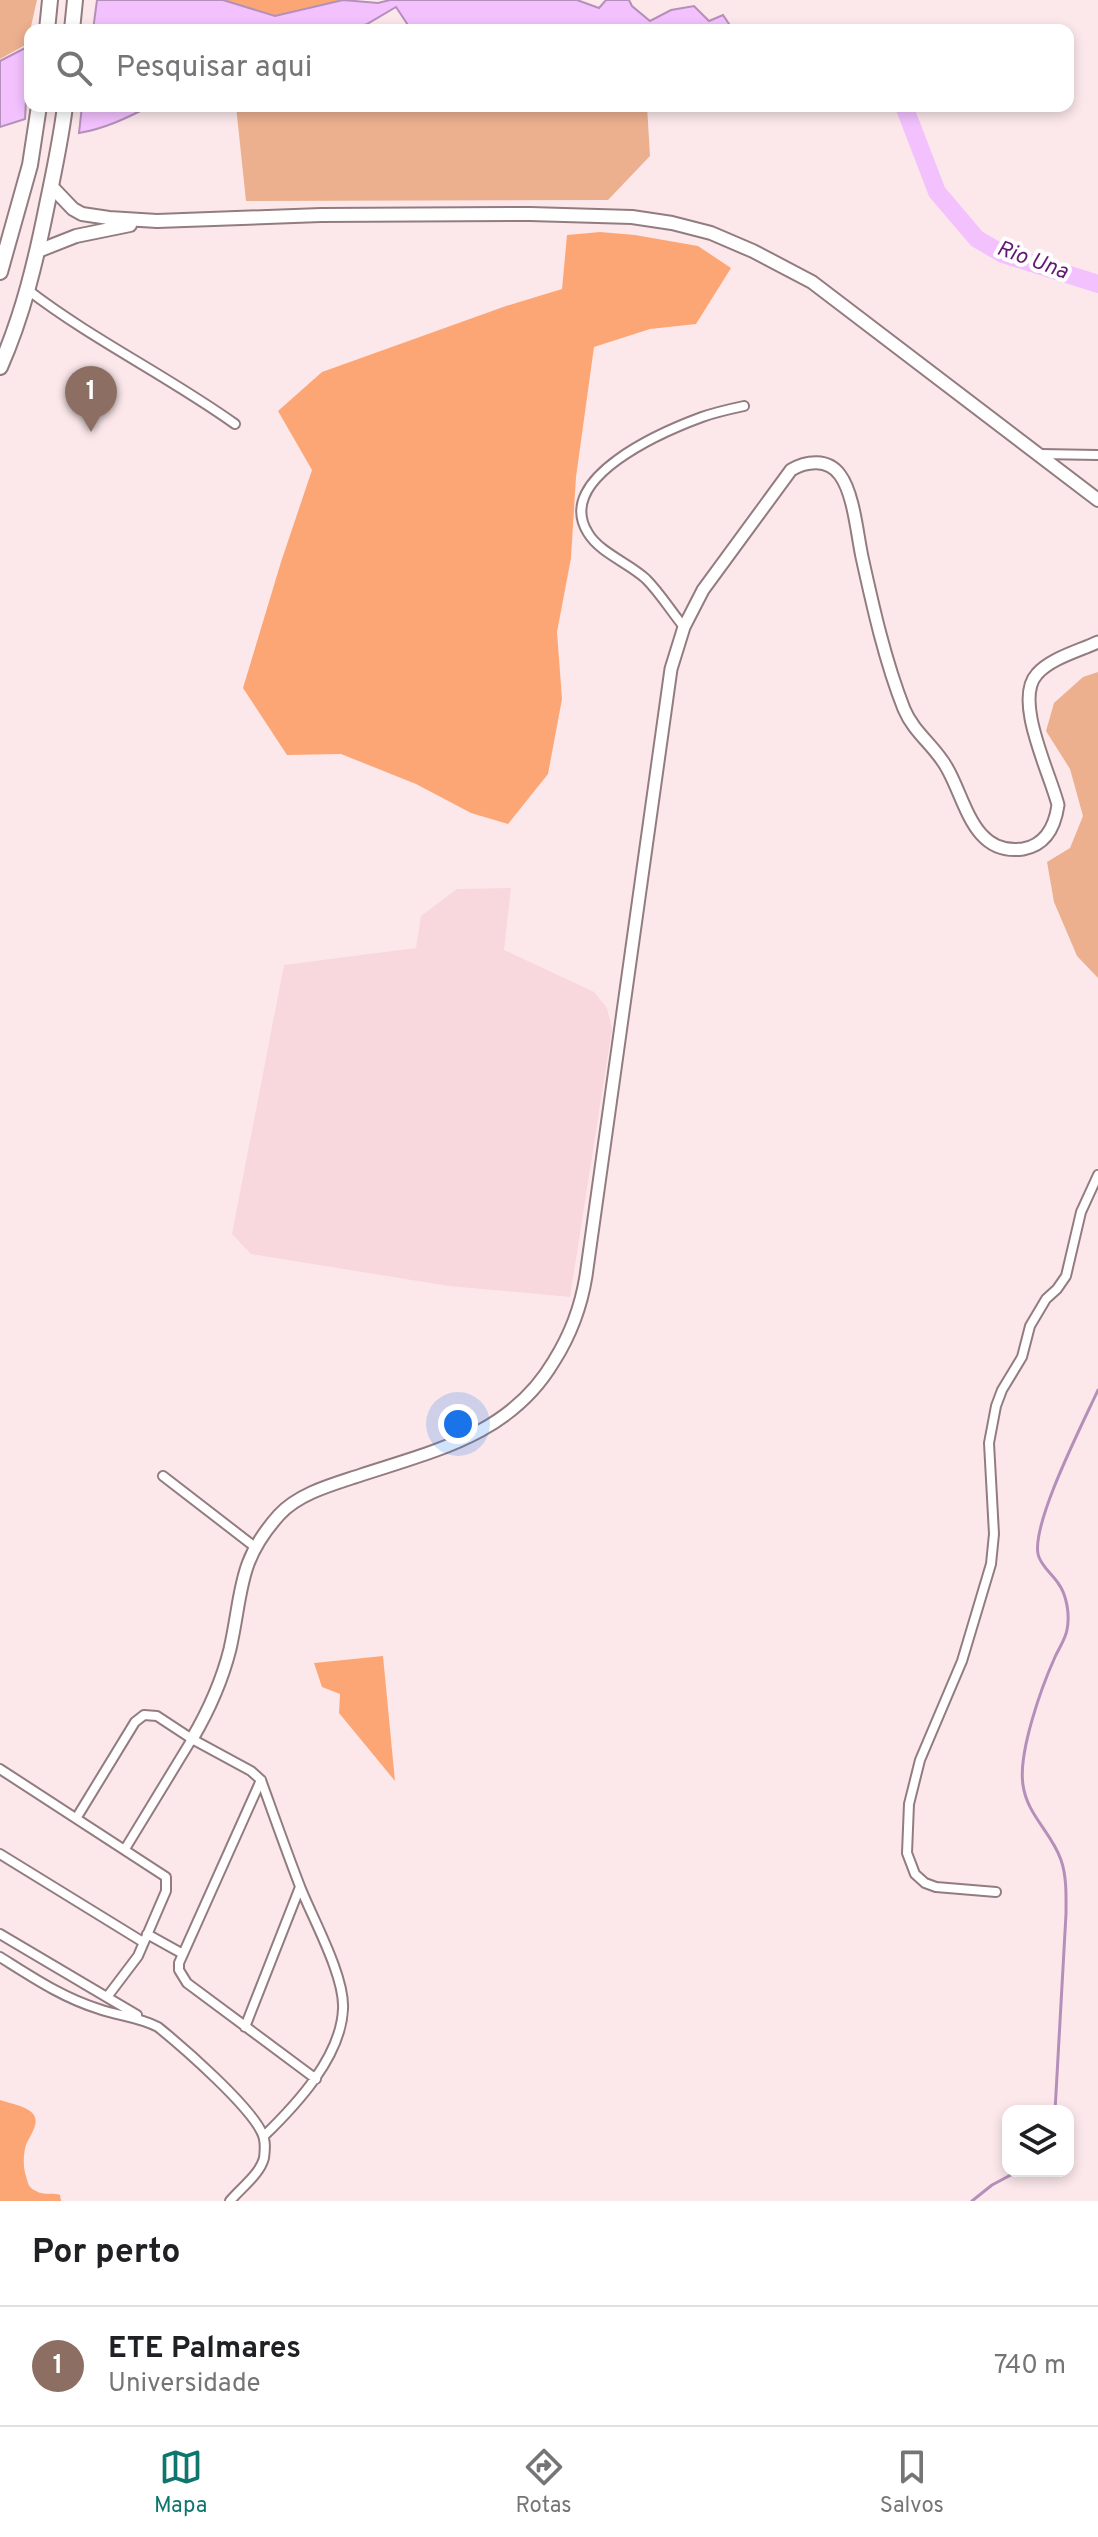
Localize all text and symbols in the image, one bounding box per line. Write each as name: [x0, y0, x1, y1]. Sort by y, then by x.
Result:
search box: [24, 24, 1074, 112]
icon: search: [52, 46, 96, 90]
text: Pesquisar aqui: [116, 50, 312, 87]
water label: Rio Una: [993, 236, 1072, 287]
pin: 1: [65, 366, 117, 432]
your location: [438, 1404, 478, 1444]
map controls: [1002, 2105, 1074, 2177]
button: layers: [1002, 2105, 1074, 2177]
text: Por perto: [32, 2232, 181, 2275]
text: ETE Palmares: [108, 2331, 301, 2368]
text: 1: [53, 2350, 63, 2383]
text: 740 m: [994, 2350, 1066, 2383]
text: Universidade: [108, 2368, 261, 2401]
tab: Mapa: [154, 2445, 207, 2520]
tab: Rotas: [516, 2445, 572, 2520]
tab: Salvos: [880, 2445, 944, 2520]

